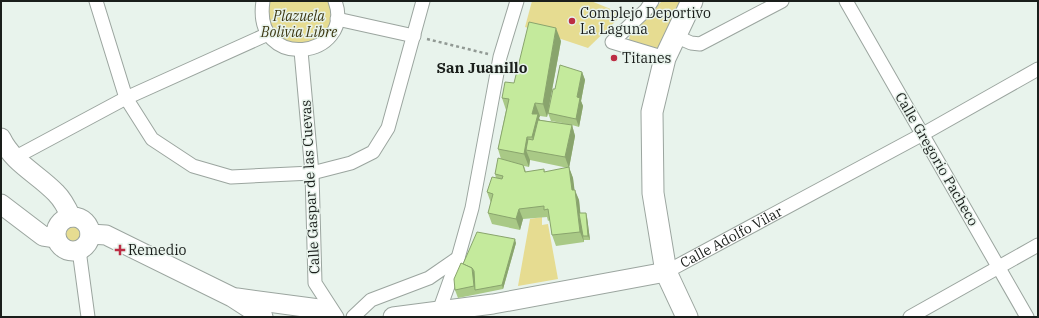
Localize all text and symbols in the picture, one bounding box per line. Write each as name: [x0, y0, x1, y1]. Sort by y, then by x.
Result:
place label: Complejo Deportivo La Laguna: [580, 4, 711, 38]
park label: Plazuela Bolivia Libre: [260, 7, 338, 41]
marker: Complejo Deportivo La Laguna: [567, 16, 577, 26]
place label: Titanes: [622, 49, 672, 67]
marker: Titanes: [609, 53, 619, 63]
district label: San Juanillo: [437, 58, 528, 77]
street label: Calle Gregorio Pacheco: [891, 89, 983, 229]
street label: Calle Gaspar de las Cuevas: [296, 99, 324, 275]
street label: Calle Adolfo Vilar: [677, 202, 786, 272]
place label: Remedio: [128, 241, 187, 259]
marker: Remedio: [115, 245, 125, 255]

